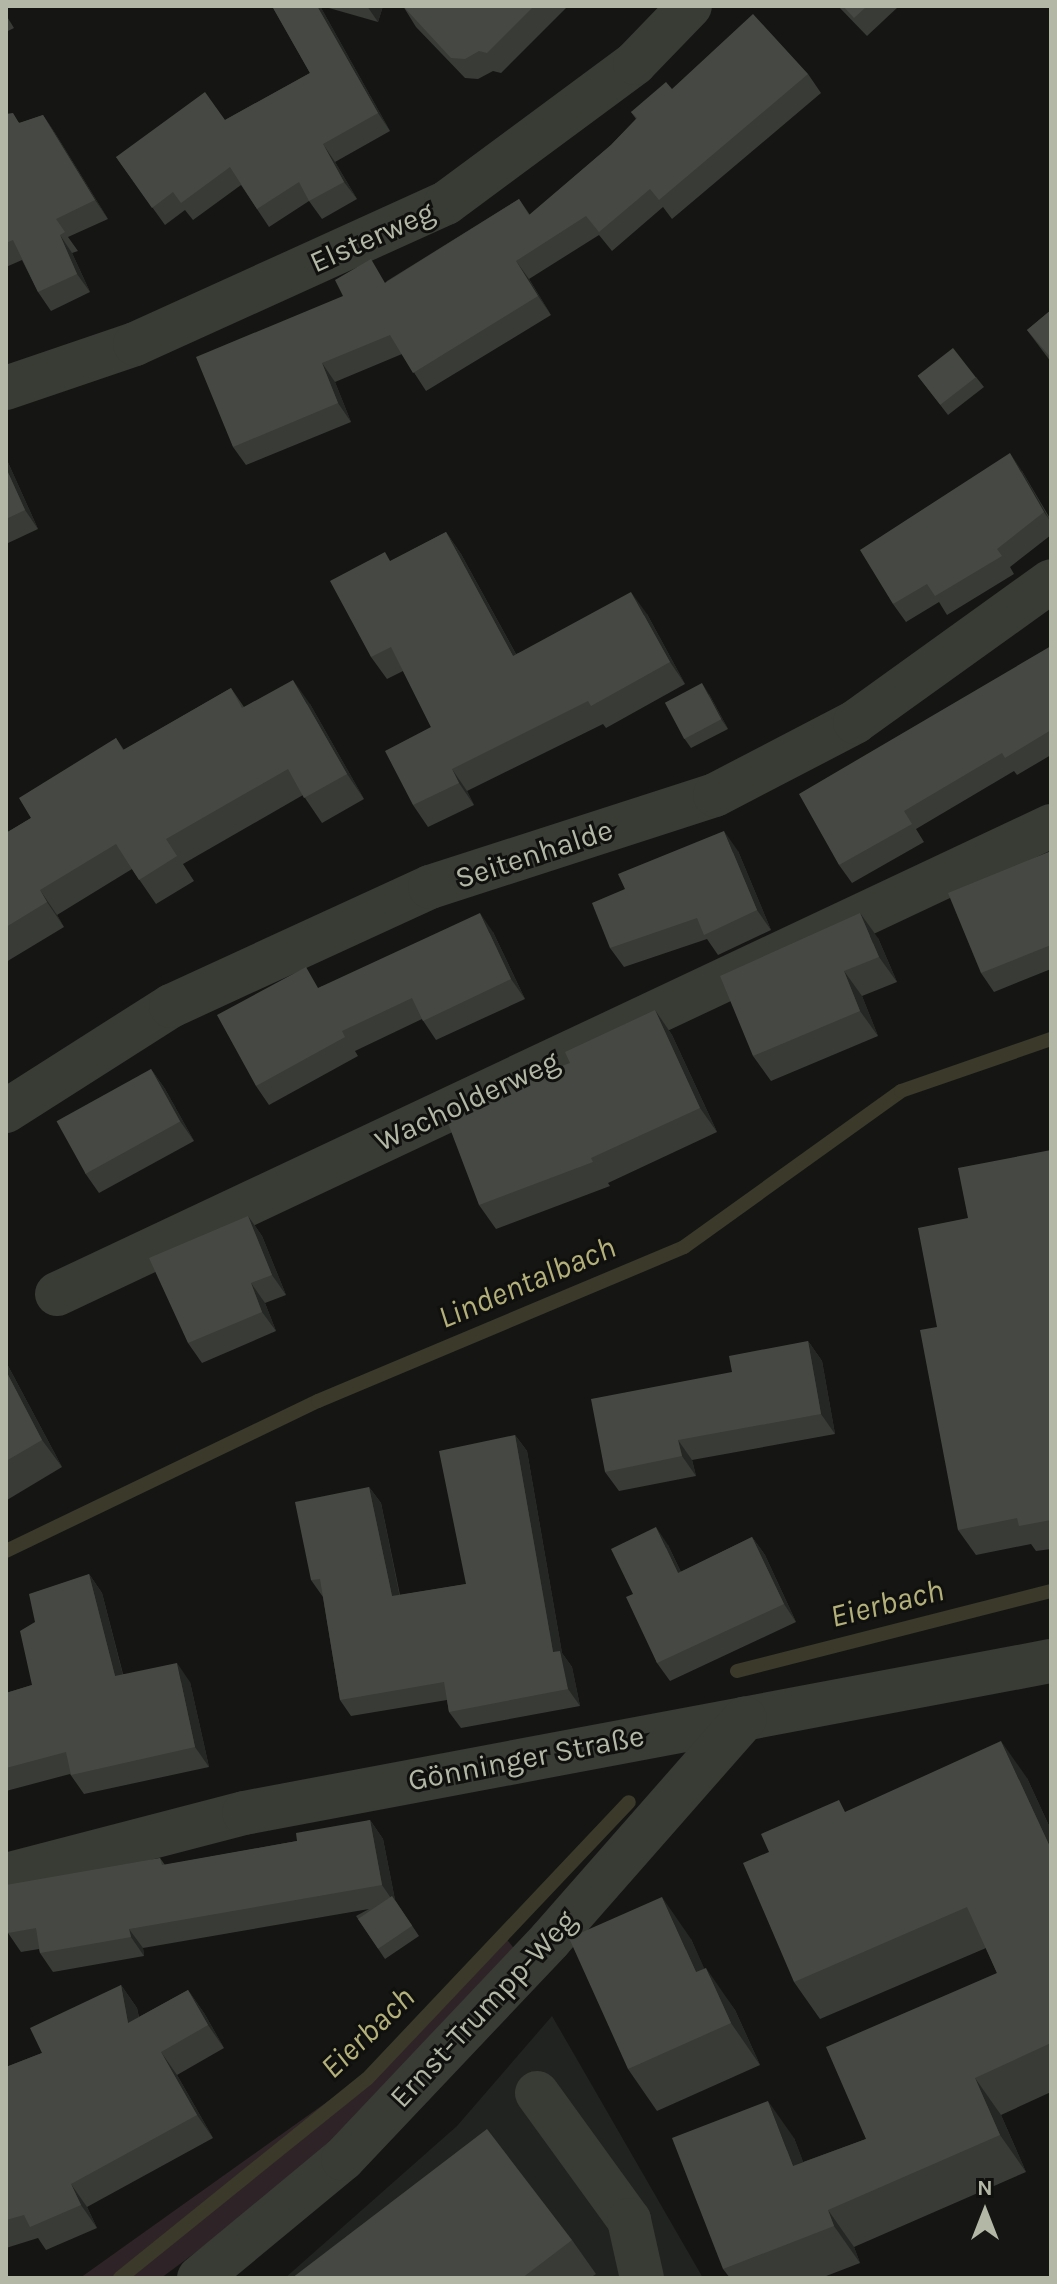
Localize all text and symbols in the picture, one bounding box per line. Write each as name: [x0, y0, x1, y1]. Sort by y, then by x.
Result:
street label: Elsterweg: [304, 194, 440, 280]
street label: Seitenhalde: [451, 812, 617, 896]
street label: Wacholderweg: [369, 1043, 565, 1159]
water label: Lindentalbach: [433, 1228, 621, 1338]
water label: Eierbach: [826, 1571, 948, 1637]
street label: Gönninger Straße: [405, 1717, 647, 1799]
street label: Ernst-Trumpp-Weg: [382, 1903, 584, 2115]
water label: Eierbach: [313, 1979, 423, 2087]
north arrow: [945, 2172, 1025, 2252]
text: N: [977, 2175, 993, 2201]

